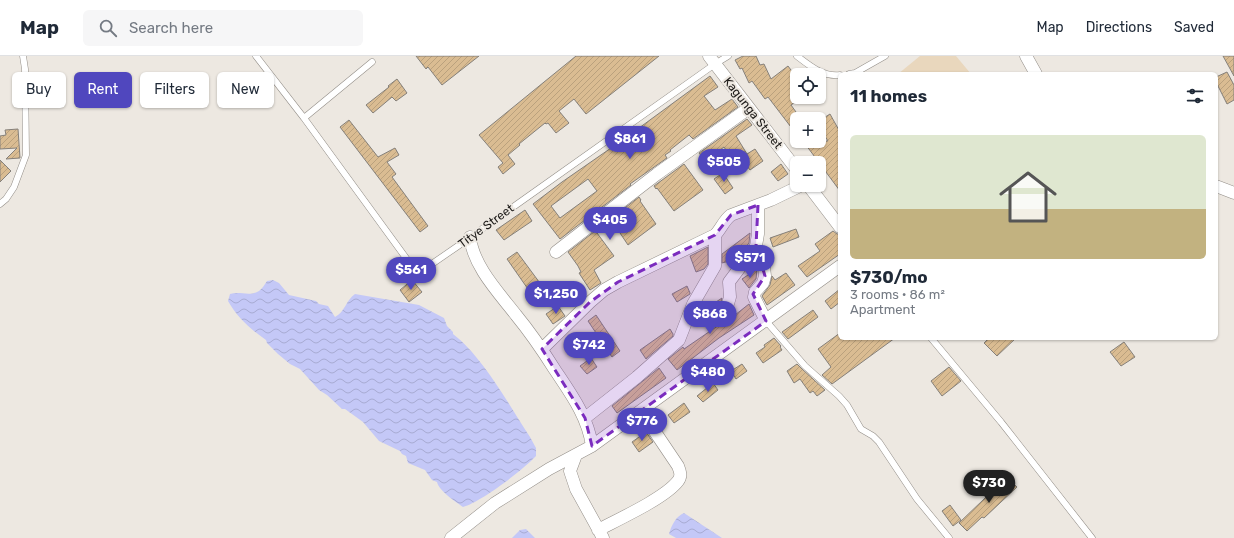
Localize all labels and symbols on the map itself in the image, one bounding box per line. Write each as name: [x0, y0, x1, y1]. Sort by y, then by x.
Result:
street label: Kagunga Street: [721, 74, 785, 152]
pin: $861: [606, 126, 654, 160]
pin: $505: [700, 149, 748, 183]
street label: Titye Street: [455, 201, 517, 251]
pin: $405: [586, 207, 634, 241]
pin: $571: [726, 245, 774, 279]
pin: $561: [387, 257, 435, 291]
pin: $1,250: [523, 281, 589, 315]
pin: $868: [686, 301, 734, 335]
pin: $742: [565, 332, 613, 366]
pin: $480: [684, 359, 732, 393]
pin: $776: [618, 408, 666, 442]
pin: $730: [965, 470, 1013, 504]

